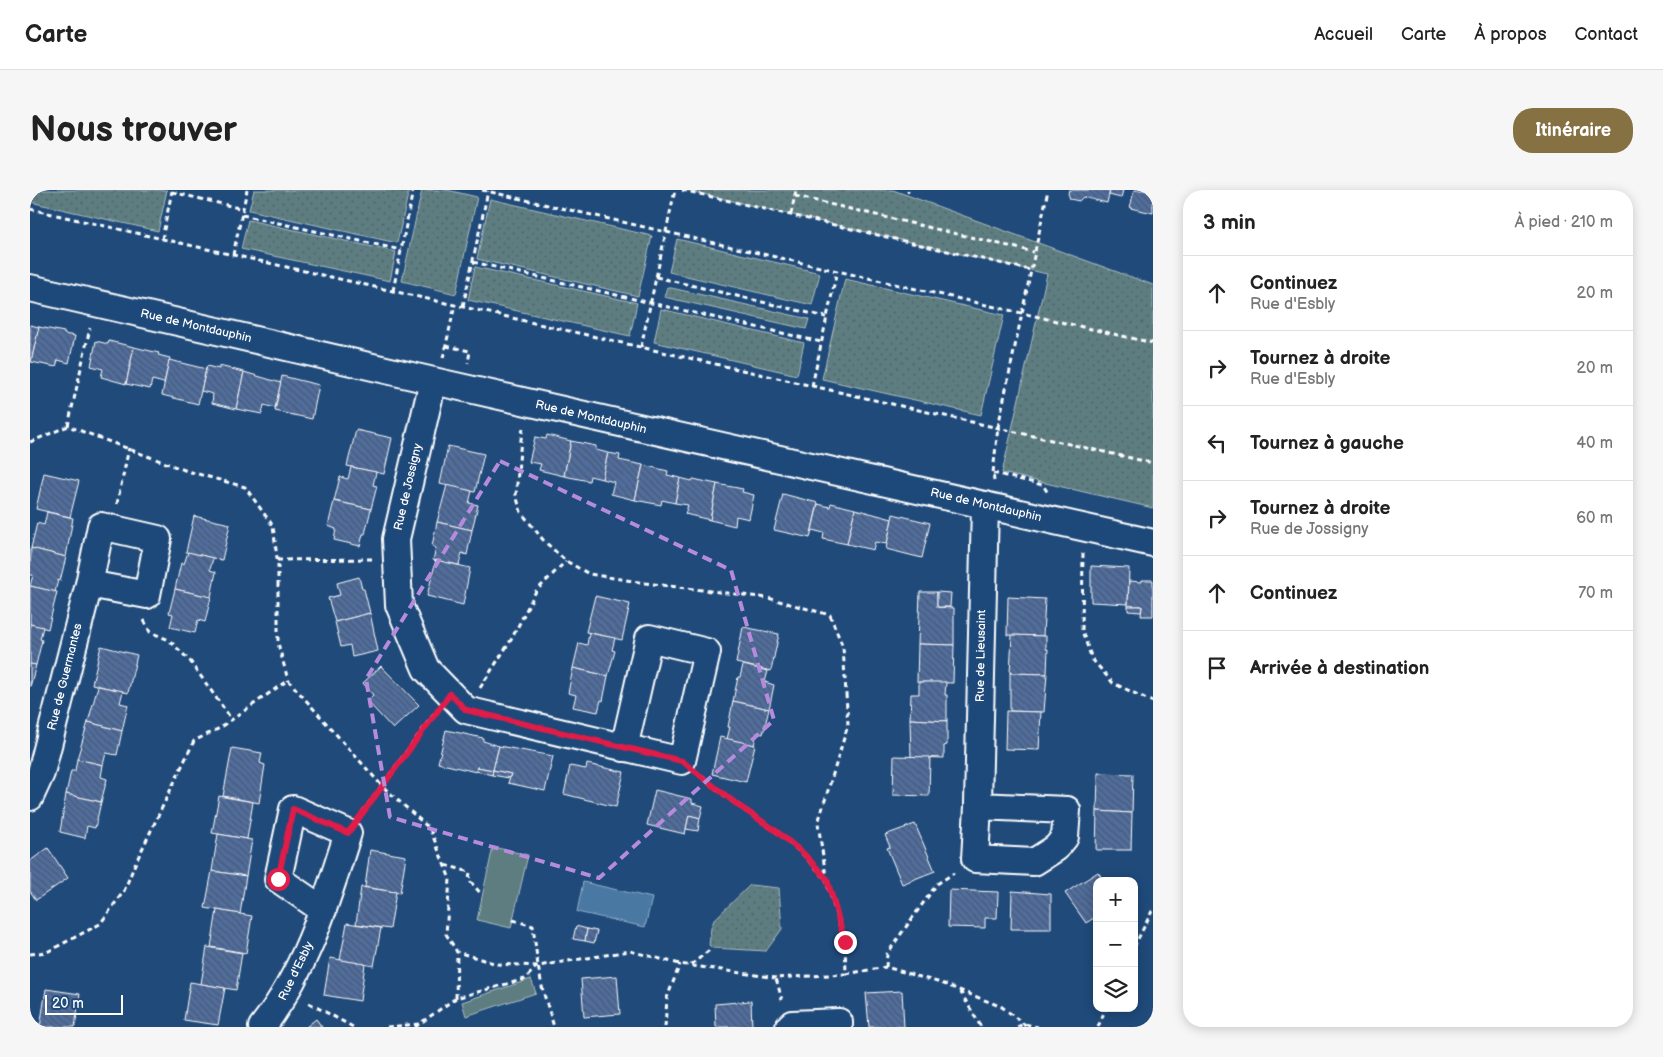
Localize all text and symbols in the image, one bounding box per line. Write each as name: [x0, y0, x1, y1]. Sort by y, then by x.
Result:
text: Carte: [25, 20, 87, 49]
text: Accueil: [1314, 24, 1373, 45]
text: Carte: [1401, 24, 1446, 45]
text: À propos: [1474, 24, 1547, 45]
text: Contact: [1575, 24, 1638, 45]
button: Itinéraire: [1513, 108, 1633, 153]
text: Nous trouver: [30, 109, 237, 152]
text: 3 min: [1203, 210, 1256, 235]
text: À pied · 210 m: [1514, 213, 1613, 232]
text: Continuez: [1250, 272, 1337, 295]
icon: ahead: [1203, 279, 1231, 307]
text: 20 m: [1577, 284, 1613, 303]
text: Rue d'Esbly: [1250, 295, 1335, 314]
street label: Rue de Montdauphin: [139, 306, 253, 346]
text: Tournez à droite: [1250, 347, 1391, 370]
icon: right: [1203, 354, 1231, 382]
text: 20 m: [1577, 359, 1613, 378]
text: Rue d'Esbly: [1250, 370, 1335, 389]
street label: Rue de Montdauphin: [534, 397, 648, 437]
icon: left: [1203, 429, 1231, 457]
text: Tournez à gauche: [1250, 432, 1404, 455]
text: 40 m: [1576, 434, 1613, 453]
street label: Rue de Jossigny: [391, 441, 425, 532]
street label: Rue de Montdauphin: [929, 485, 1043, 525]
text: Tournez à droite: [1250, 497, 1391, 520]
icon: right: [1203, 504, 1231, 532]
text: 60 m: [1576, 509, 1613, 528]
text: Rue de Jossigny: [1250, 520, 1368, 539]
icon: ahead: [1203, 579, 1231, 607]
text: Continuez: [1250, 582, 1337, 605]
text: 70 m: [1578, 584, 1613, 603]
street label: Rue de Lieusaint: [973, 609, 989, 702]
street label: Rue de Guermantes: [44, 622, 86, 732]
icon: arrive: [1203, 654, 1231, 682]
text: Arrivée à destination: [1250, 657, 1429, 680]
route start: [267, 868, 290, 891]
map controls: [1093, 877, 1138, 1012]
button: +: [1093, 877, 1138, 922]
button: −: [1093, 922, 1138, 967]
route end: [834, 931, 857, 954]
street label: Rue d'Esbly: [275, 939, 317, 1003]
button: layers: [1093, 967, 1138, 1012]
scale bar: [45, 992, 122, 1015]
text: 20 m: [52, 995, 84, 1012]

